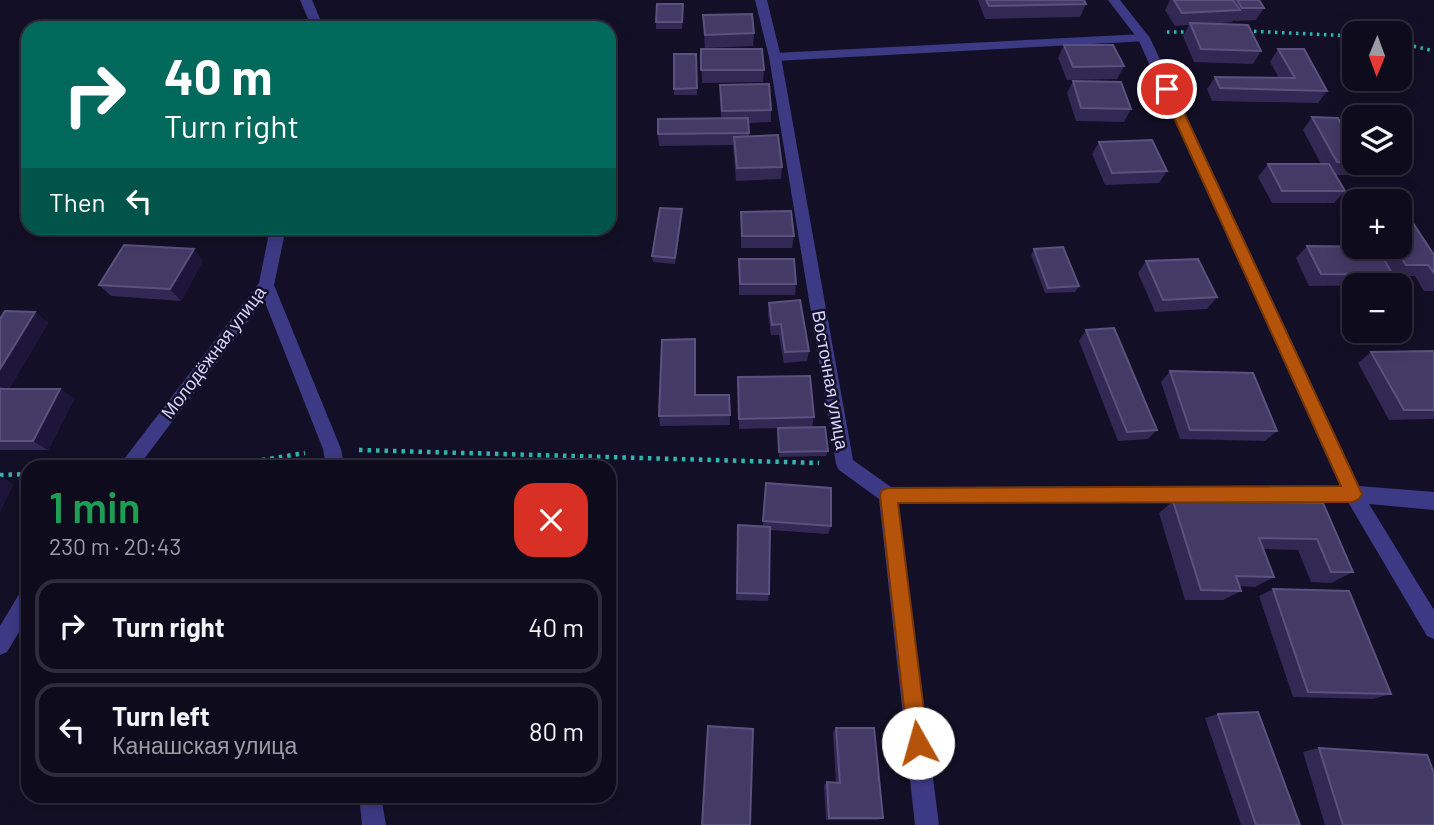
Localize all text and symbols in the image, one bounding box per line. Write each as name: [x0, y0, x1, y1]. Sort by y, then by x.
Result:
north arrow: [1342, 21, 1412, 91]
map controls: [1342, 21, 1412, 343]
text: 40 m: [164, 46, 272, 105]
icon: right: [49, 49, 140, 140]
pin: [1137, 59, 1197, 119]
icon: arrive: [1148, 70, 1186, 108]
button: layers: [1342, 105, 1412, 175]
text: Turn right: [164, 106, 299, 144]
icon: left: [120, 182, 158, 220]
text: Then: [49, 186, 106, 217]
button: +: [1342, 189, 1412, 259]
button: −: [1342, 273, 1412, 343]
street label: Молодёжная улица: [156, 281, 271, 423]
street label: Восточная улица: [808, 309, 854, 452]
text: 1 min: [49, 481, 141, 531]
button: close: [514, 483, 588, 557]
text: 230 m · 20:43: [49, 532, 181, 560]
icon: right: [53, 607, 91, 645]
text: Turn right: [112, 611, 225, 642]
text: 40 m: [528, 611, 584, 642]
text: Turn left: [112, 700, 210, 731]
position arrow: [881, 706, 955, 780]
icon: left: [53, 711, 91, 749]
text: 80 m: [529, 715, 584, 746]
text: Канашская улица: [112, 731, 297, 759]

